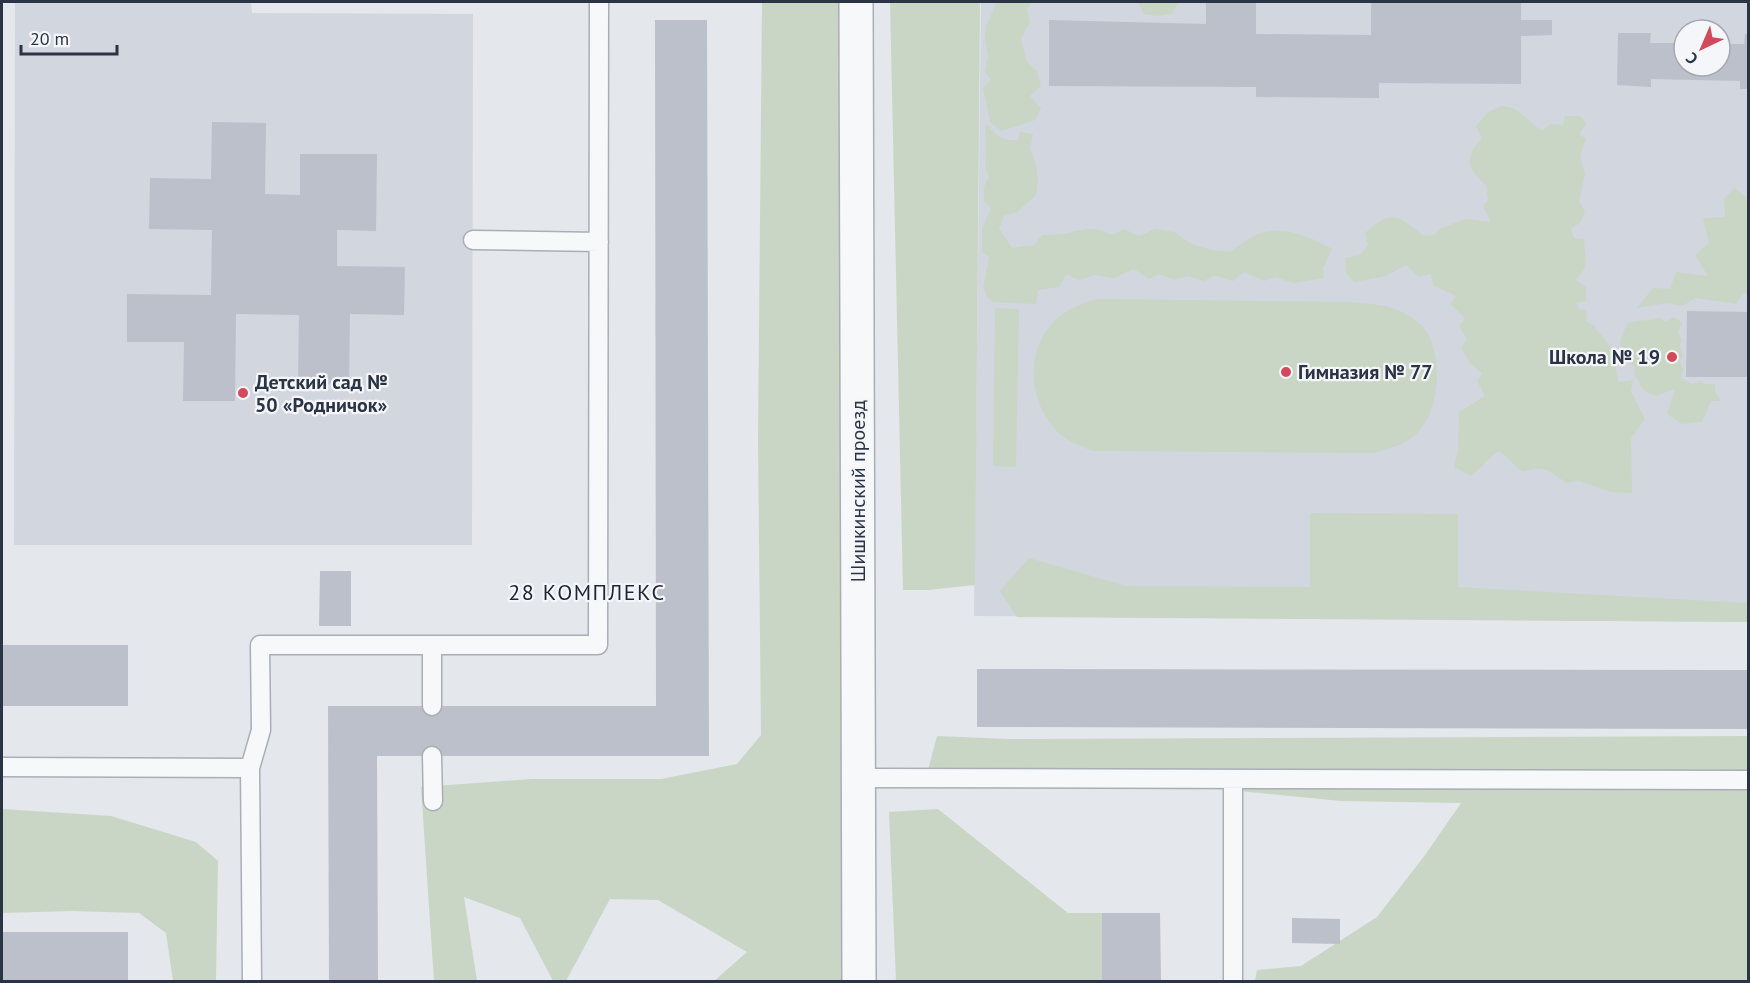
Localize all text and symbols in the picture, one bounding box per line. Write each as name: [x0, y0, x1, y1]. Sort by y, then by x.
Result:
scale bar: [21, 18, 117, 56]
north arrow: [1672, 18, 1732, 78]
text: 20 m: [30, 27, 69, 50]
text: С: [1681, 48, 1702, 69]
place label: Школа № 19: [1549, 344, 1660, 370]
marker: Школа № 19: [1665, 350, 1679, 364]
place label: Гимназия № 77: [1298, 359, 1433, 385]
marker: Гимназия № 77: [1279, 365, 1293, 379]
place label: Детский сад № 50 «Родничок»: [255, 369, 388, 418]
marker: Детский сад № 50 «Родничок»: [236, 386, 250, 400]
street label: Шишкинский проезд: [845, 400, 871, 582]
district label: 28 КОМПЛЕКС: [508, 578, 666, 606]

